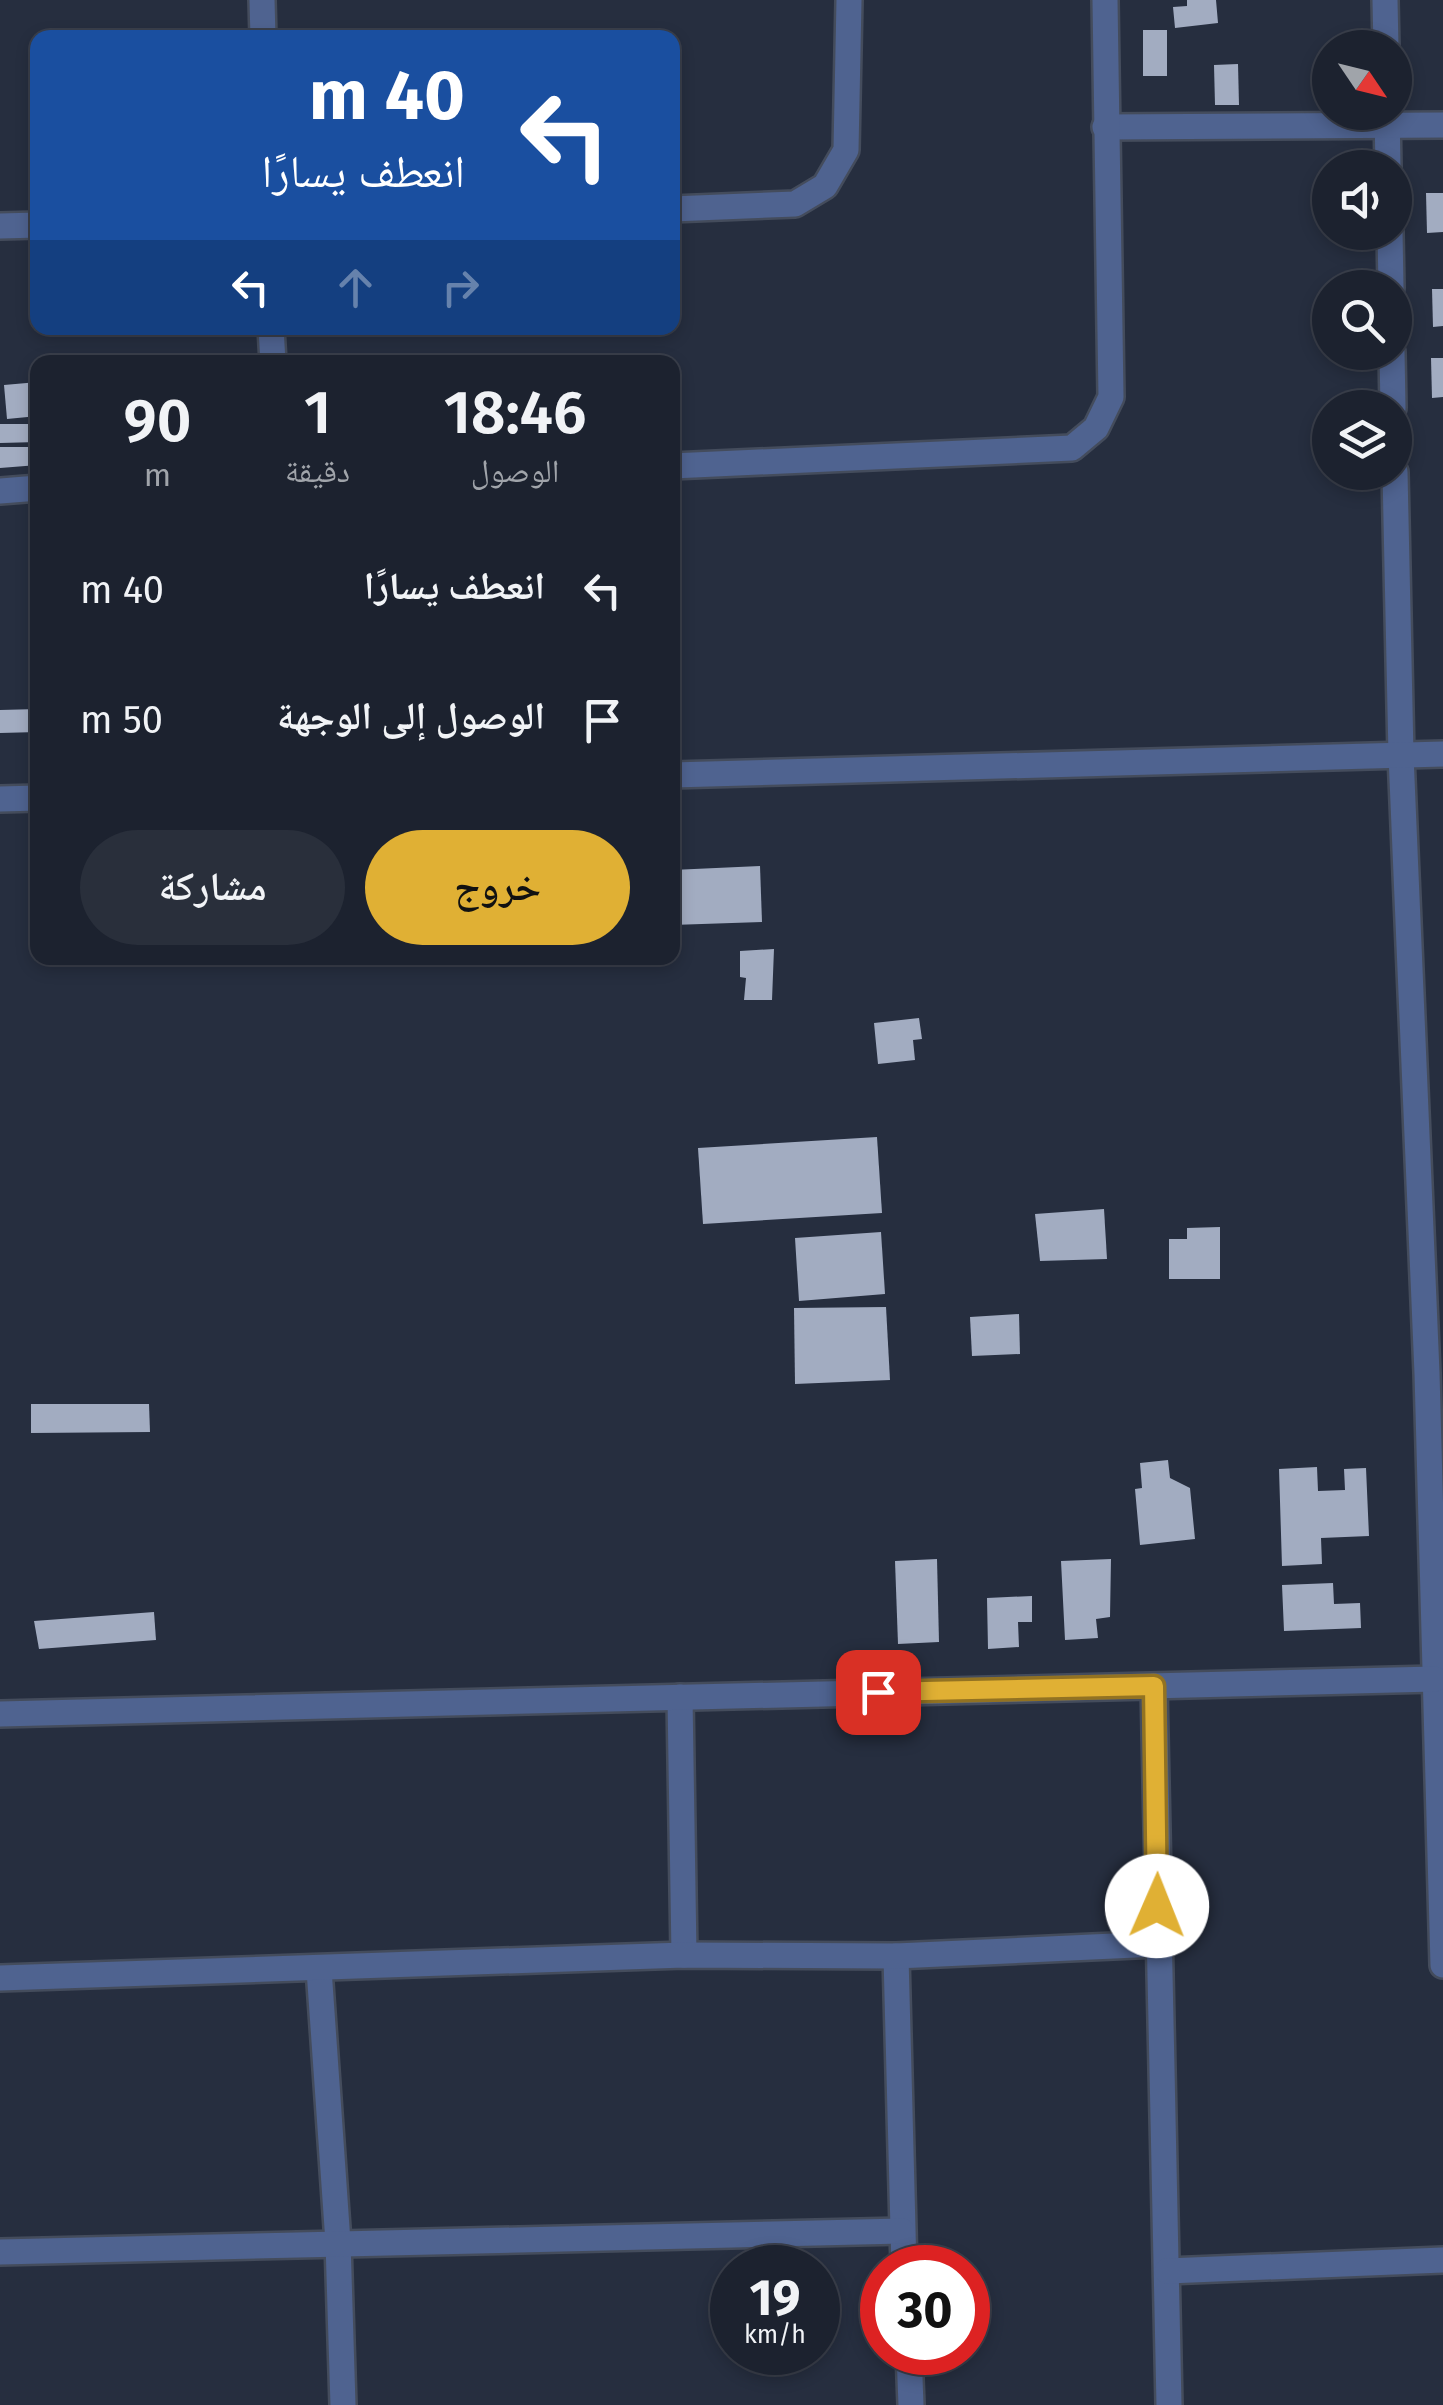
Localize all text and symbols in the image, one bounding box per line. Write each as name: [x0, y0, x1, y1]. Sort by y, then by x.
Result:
north arrow: [1312, 30, 1412, 130]
map controls: [1312, 30, 1412, 490]
text: 40 m: [309, 54, 465, 138]
icon: left: [500, 70, 630, 200]
text: انعطف يسارًا: [262, 145, 465, 199]
button: sound: [1312, 150, 1412, 250]
icon: left: [223, 260, 278, 315]
icon: ahead: [328, 260, 383, 315]
icon: right: [433, 260, 488, 315]
button: search: [1312, 270, 1412, 370]
text: 1: [304, 377, 331, 449]
text: 18:46: [444, 377, 586, 449]
text: 90: [124, 385, 191, 457]
button: layers: [1312, 390, 1412, 490]
text: دقيقة: [285, 452, 350, 490]
text: الوصول: [471, 452, 559, 490]
text: m: [144, 456, 171, 494]
text: انعطف يسارًا: [364, 563, 545, 609]
icon: left: [575, 563, 630, 618]
text: 40 m: [80, 567, 164, 613]
text: الوصول إلى الوجهة: [277, 693, 545, 739]
icon: arrive: [575, 693, 630, 748]
text: 50 m: [80, 697, 163, 743]
button: مشاركة: [80, 830, 345, 945]
button: خروج: [365, 830, 630, 945]
pin: [836, 1650, 921, 1735]
icon: arrive: [851, 1665, 906, 1720]
position arrow: [1105, 1854, 1209, 1958]
speed limit sign: 30: [860, 2245, 990, 2375]
text: 19: [749, 2268, 801, 2328]
text: km/h: [744, 2320, 806, 2350]

